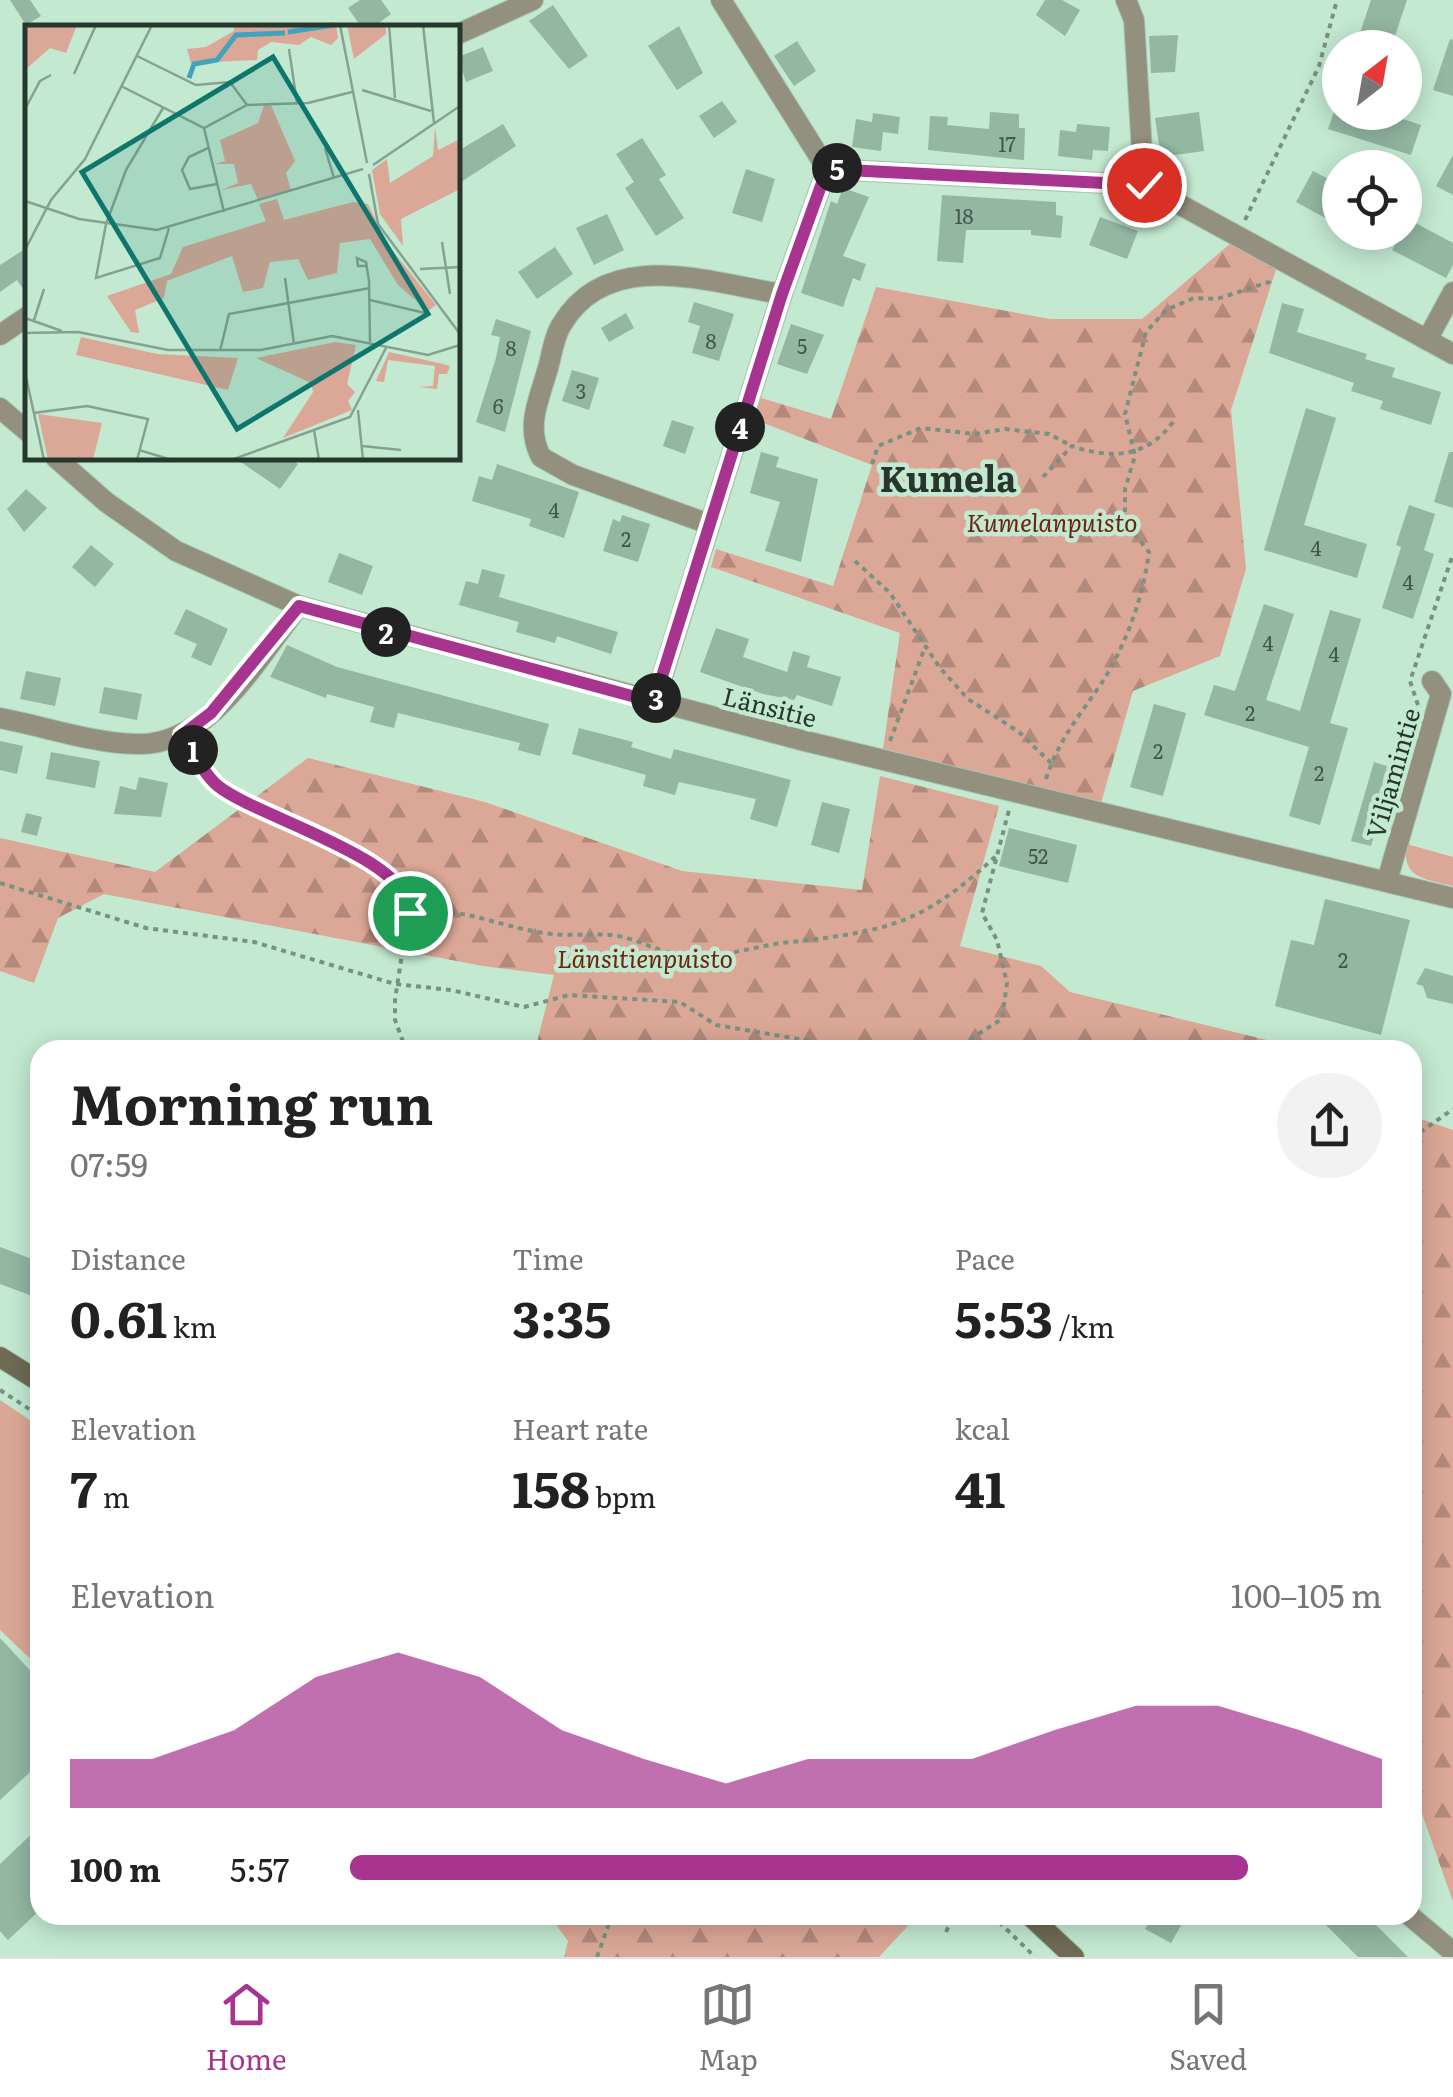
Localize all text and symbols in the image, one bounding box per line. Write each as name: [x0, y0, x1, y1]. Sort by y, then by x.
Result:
inset map: [25, 25, 460, 460]
north arrow: [1322, 30, 1422, 130]
map controls: [1322, 30, 1422, 250]
house number: 17: [998, 128, 1016, 158]
pin: 5: [812, 143, 862, 193]
pin: [1102, 143, 1187, 228]
text: 5: [829, 147, 845, 189]
button: locate: [1322, 150, 1422, 250]
icon: check: [1117, 158, 1172, 213]
house number: 18: [954, 200, 974, 230]
house number: 8: [705, 325, 717, 355]
house number: 5: [797, 330, 807, 360]
house number: 8: [505, 332, 517, 362]
house number: 3: [576, 375, 586, 405]
house number: 6: [493, 390, 504, 420]
pin: 4: [715, 402, 765, 452]
text: 4: [732, 406, 748, 448]
district label: Kumela: [879, 451, 1017, 503]
house number: 4: [548, 494, 560, 524]
park label: Kumelanpuisto: [966, 503, 1138, 540]
house number: 2: [621, 523, 631, 553]
house number: 4: [1310, 532, 1322, 562]
house number: 4: [1402, 566, 1414, 596]
pin: 2: [361, 607, 411, 657]
text: 2: [378, 611, 394, 653]
house number: 4: [1262, 627, 1274, 657]
house number: 4: [1328, 638, 1340, 668]
pin: 3: [631, 673, 681, 723]
street label: Länsitie: [719, 676, 821, 736]
text: 3: [648, 677, 664, 719]
house number: 2: [1245, 697, 1255, 727]
street label: Viljamintie: [1356, 703, 1428, 843]
pin: 1: [168, 725, 218, 775]
text: 1: [187, 729, 199, 771]
house number: 2: [1153, 735, 1163, 765]
house number: 2: [1314, 757, 1324, 787]
house number: 52: [1028, 840, 1048, 870]
pin: [368, 871, 453, 956]
icon: arrive: [383, 886, 438, 941]
park label: Länsitienpuisto: [557, 939, 733, 976]
house number: 2: [1338, 944, 1348, 974]
text: Morning run: [70, 1060, 433, 1142]
button: share: [1277, 1073, 1382, 1178]
text: 07:59: [70, 1139, 148, 1187]
text: Distance: [70, 1237, 186, 1279]
text: Time: [512, 1237, 584, 1279]
text: Pace: [955, 1237, 1015, 1279]
text: 0.61: [70, 1279, 167, 1353]
text: 3:35: [512, 1279, 611, 1353]
text: 5:53: [955, 1279, 1053, 1353]
text: km: [167, 1305, 217, 1347]
text: /km: [1053, 1305, 1115, 1347]
text: Elevation: [70, 1407, 197, 1449]
text: Heart rate: [512, 1407, 648, 1449]
text: kcal: [955, 1407, 1010, 1449]
text: 7: [70, 1449, 97, 1523]
text: 158: [512, 1449, 590, 1523]
text: 41: [955, 1449, 1006, 1523]
text: m: [97, 1475, 130, 1517]
text: bpm: [590, 1475, 656, 1517]
text: Elevation: [70, 1570, 215, 1618]
text: 100–105 m: [1231, 1570, 1382, 1618]
text: 100 m: [70, 1844, 161, 1892]
text: 5:57: [230, 1844, 289, 1892]
tab: Home: [206, 1977, 287, 2079]
tab: Map: [698, 1977, 758, 2079]
tab: Saved: [1169, 1977, 1247, 2079]

